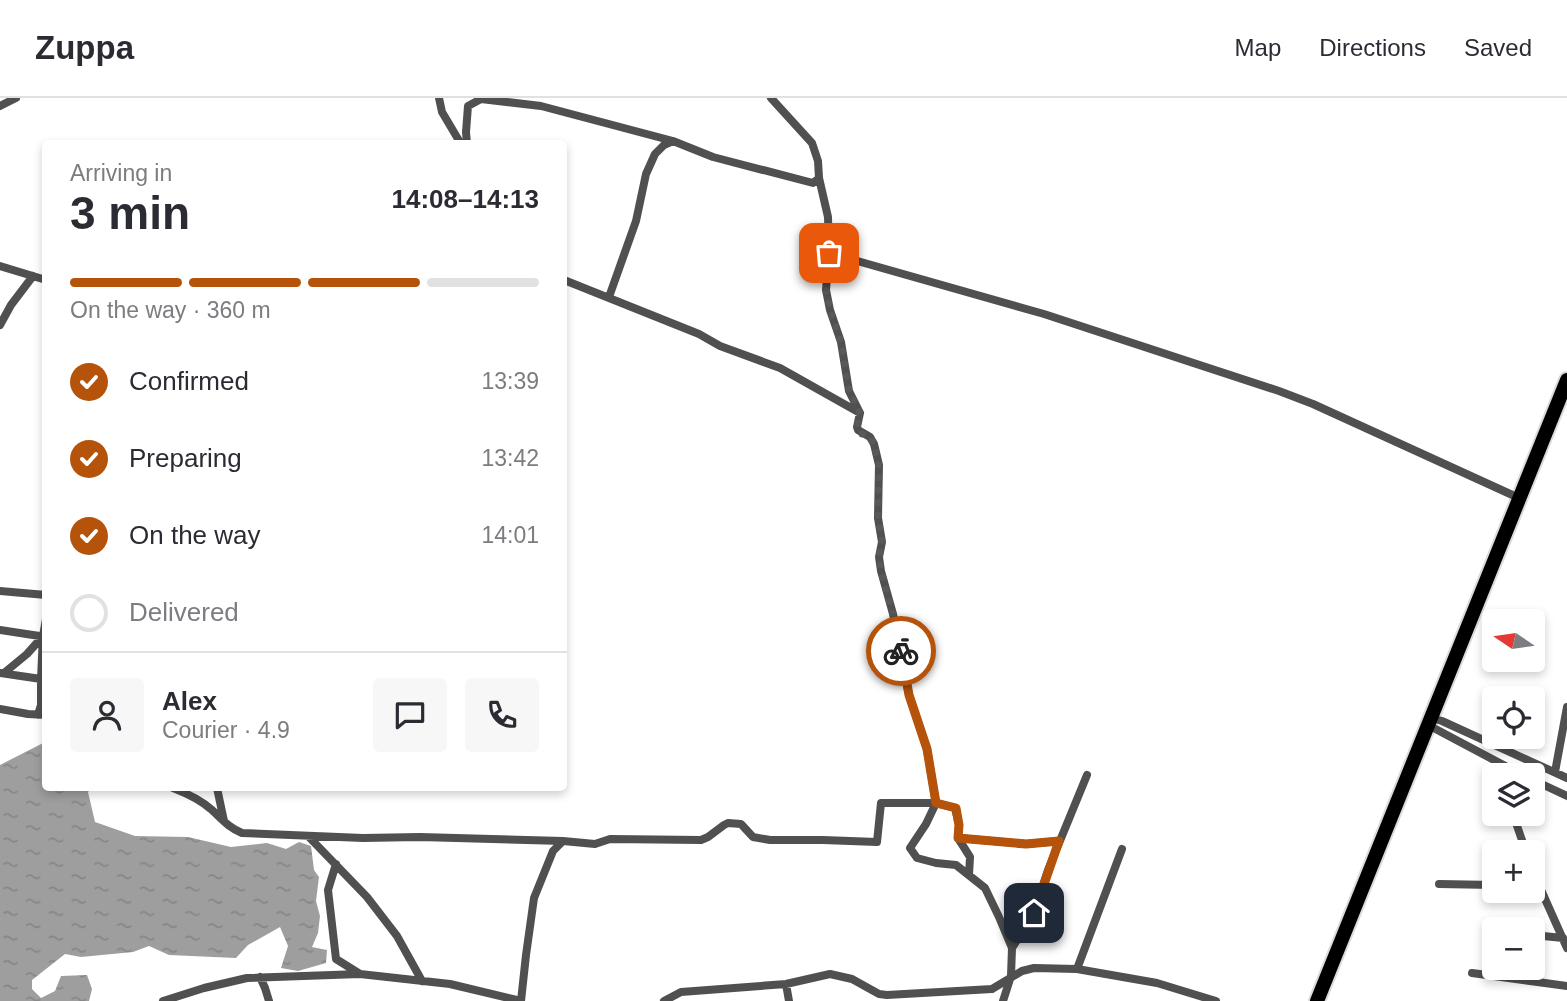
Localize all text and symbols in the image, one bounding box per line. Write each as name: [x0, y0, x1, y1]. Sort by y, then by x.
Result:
text: Zuppa: [35, 29, 134, 66]
text: Map: [1235, 34, 1281, 61]
text: Directions: [1319, 34, 1426, 61]
text: Saved: [1464, 34, 1532, 61]
text: Arriving in: [70, 160, 172, 186]
text: 14:08–14:13: [392, 184, 539, 214]
text: 3 min: [70, 187, 190, 239]
pin: [799, 223, 859, 283]
icon: bag: [810, 234, 848, 272]
text: On the way · 360 m: [70, 297, 271, 323]
icon: check: [70, 363, 108, 401]
text: Confirmed: [129, 366, 249, 396]
text: 13:39: [481, 368, 539, 394]
icon: check: [70, 440, 108, 478]
text: Preparing: [129, 443, 242, 473]
text: 13:42: [481, 445, 539, 471]
icon: check: [70, 517, 108, 555]
text: On the way: [129, 520, 261, 550]
text: 14:01: [481, 522, 539, 548]
text: Delivered: [129, 597, 239, 627]
north arrow: [1482, 609, 1545, 672]
map controls: [1482, 609, 1545, 980]
courier: [866, 616, 936, 686]
icon: bike: [882, 632, 920, 670]
button: person: [70, 678, 144, 752]
button: chat: [373, 678, 447, 752]
button: phone: [465, 678, 539, 752]
text: Alex: [162, 686, 217, 716]
button: locate: [1482, 686, 1545, 749]
text: Courier · 4.9: [162, 717, 290, 743]
button: layers: [1482, 763, 1545, 826]
button: +: [1482, 840, 1545, 903]
pin: [1004, 883, 1064, 943]
icon: home: [1015, 894, 1053, 932]
button: −: [1482, 917, 1545, 980]

